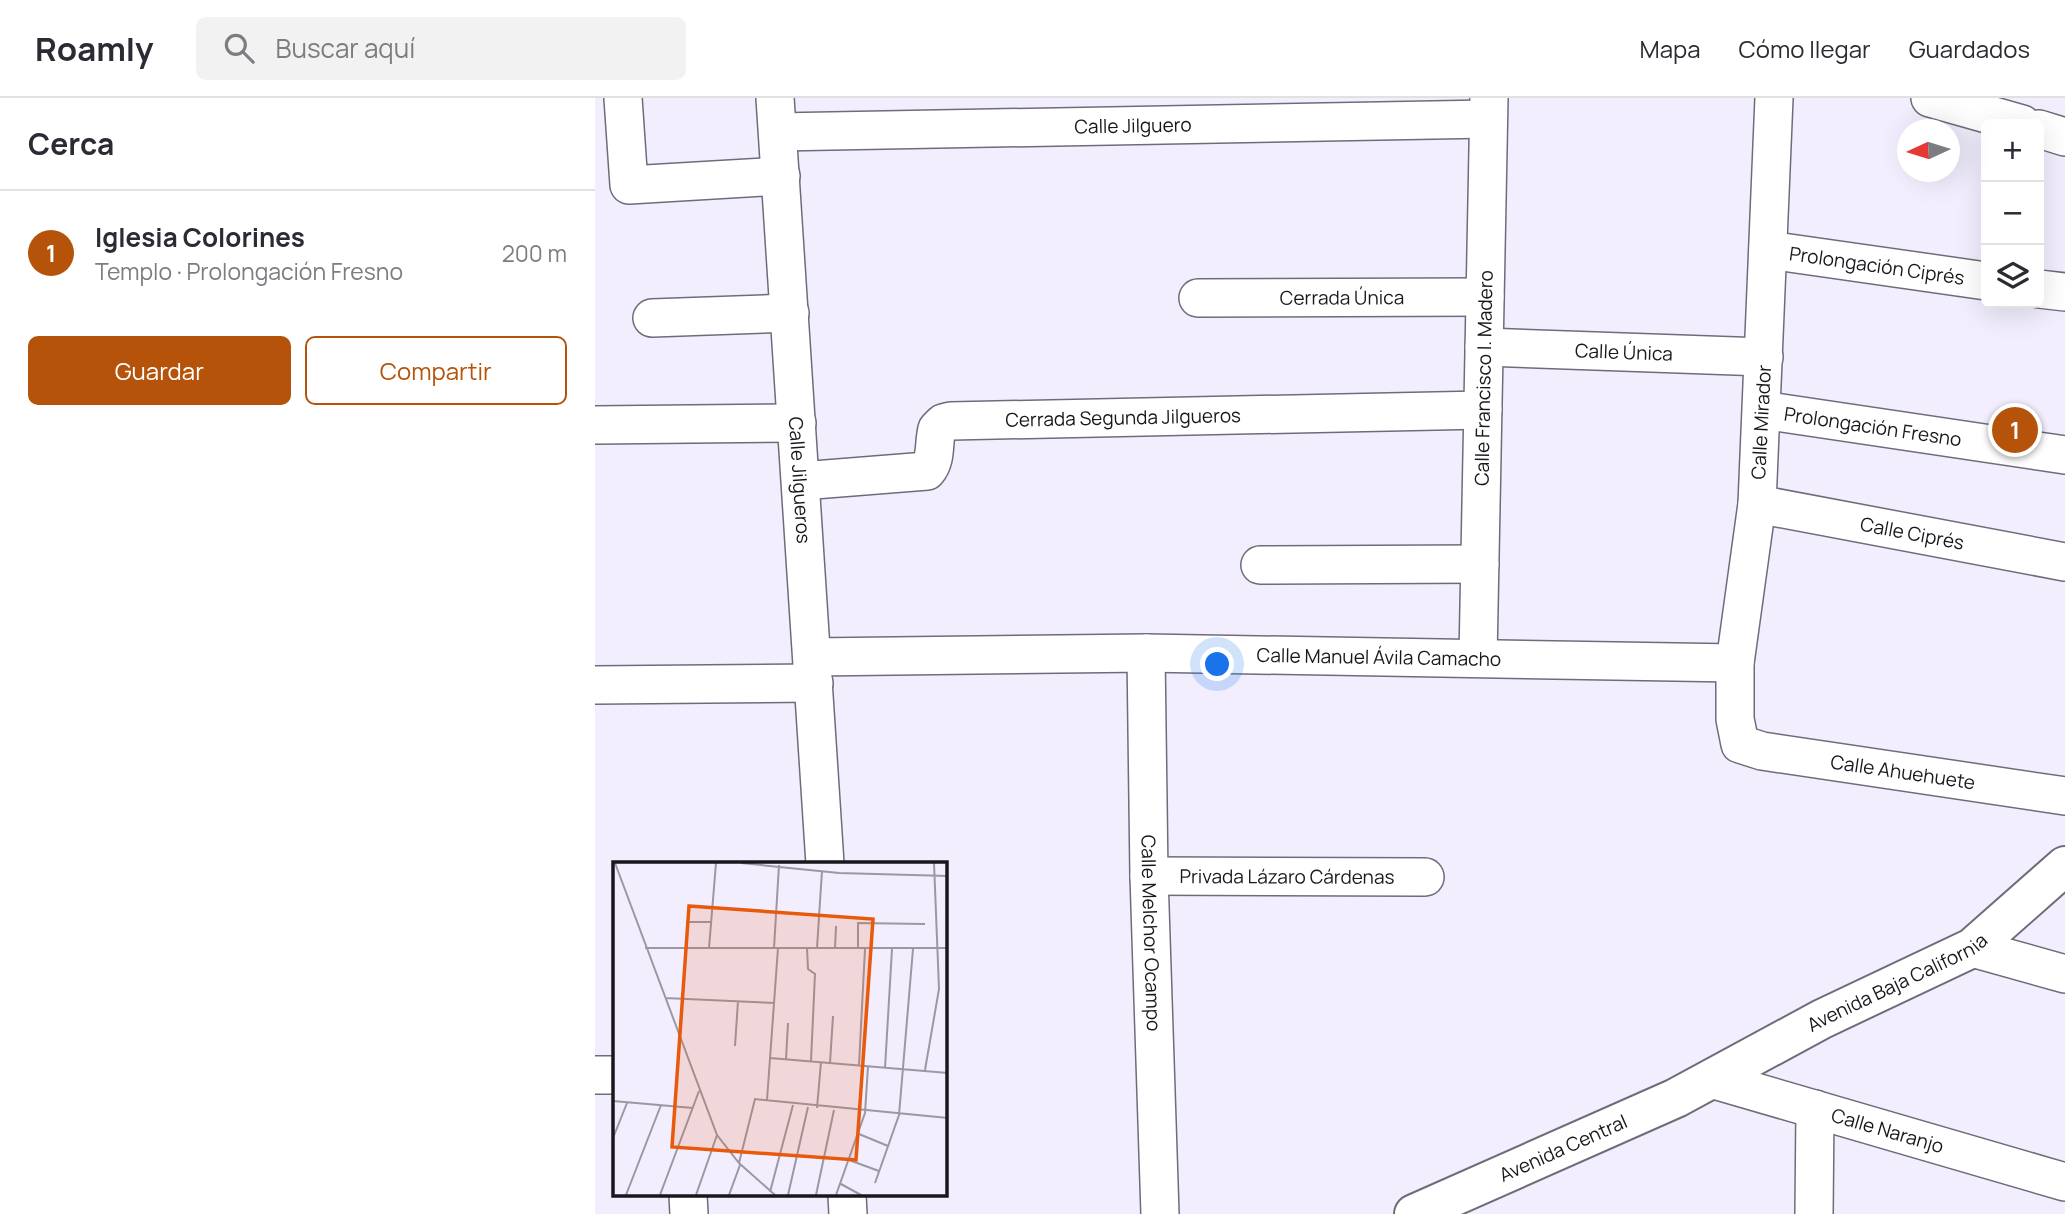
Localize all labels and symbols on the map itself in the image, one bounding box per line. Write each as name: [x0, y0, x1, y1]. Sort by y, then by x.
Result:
street label: Calle Jilguero: [1074, 111, 1192, 140]
north arrow: [1897, 119, 1960, 182]
street label: Prolongación Ciprés: [1788, 240, 1966, 291]
street label: Calle Francisco I. Madero: [1468, 270, 1499, 486]
street label: Cerrada Única: [1280, 284, 1404, 311]
street label: Calle Única: [1574, 337, 1673, 367]
street label: Calle Mirador: [1745, 364, 1777, 480]
street label: Prolongación Fresno: [1782, 400, 1963, 452]
street label: Cerrada Segunda Jilgueros: [1005, 402, 1241, 433]
pin: 1: [1992, 404, 2038, 456]
street label: Calle Jilgueros: [783, 416, 817, 544]
street label: Calle Ciprés: [1858, 511, 1966, 556]
street label: Calle Manuel Ávila Camacho: [1256, 642, 1501, 672]
your location: [1200, 647, 1234, 681]
street label: Calle Ahuehuete: [1829, 748, 1977, 796]
street label: Calle Melchor Ocampo: [1135, 834, 1167, 1032]
inset map: [613, 862, 947, 1196]
street label: Privada Lázaro Cárdenas: [1179, 863, 1395, 890]
street label: Avenida Baja California: [1802, 927, 1993, 1038]
street label: Calle Naranjo: [1828, 1102, 1947, 1159]
street label: Avenida Central: [1495, 1108, 1631, 1188]

